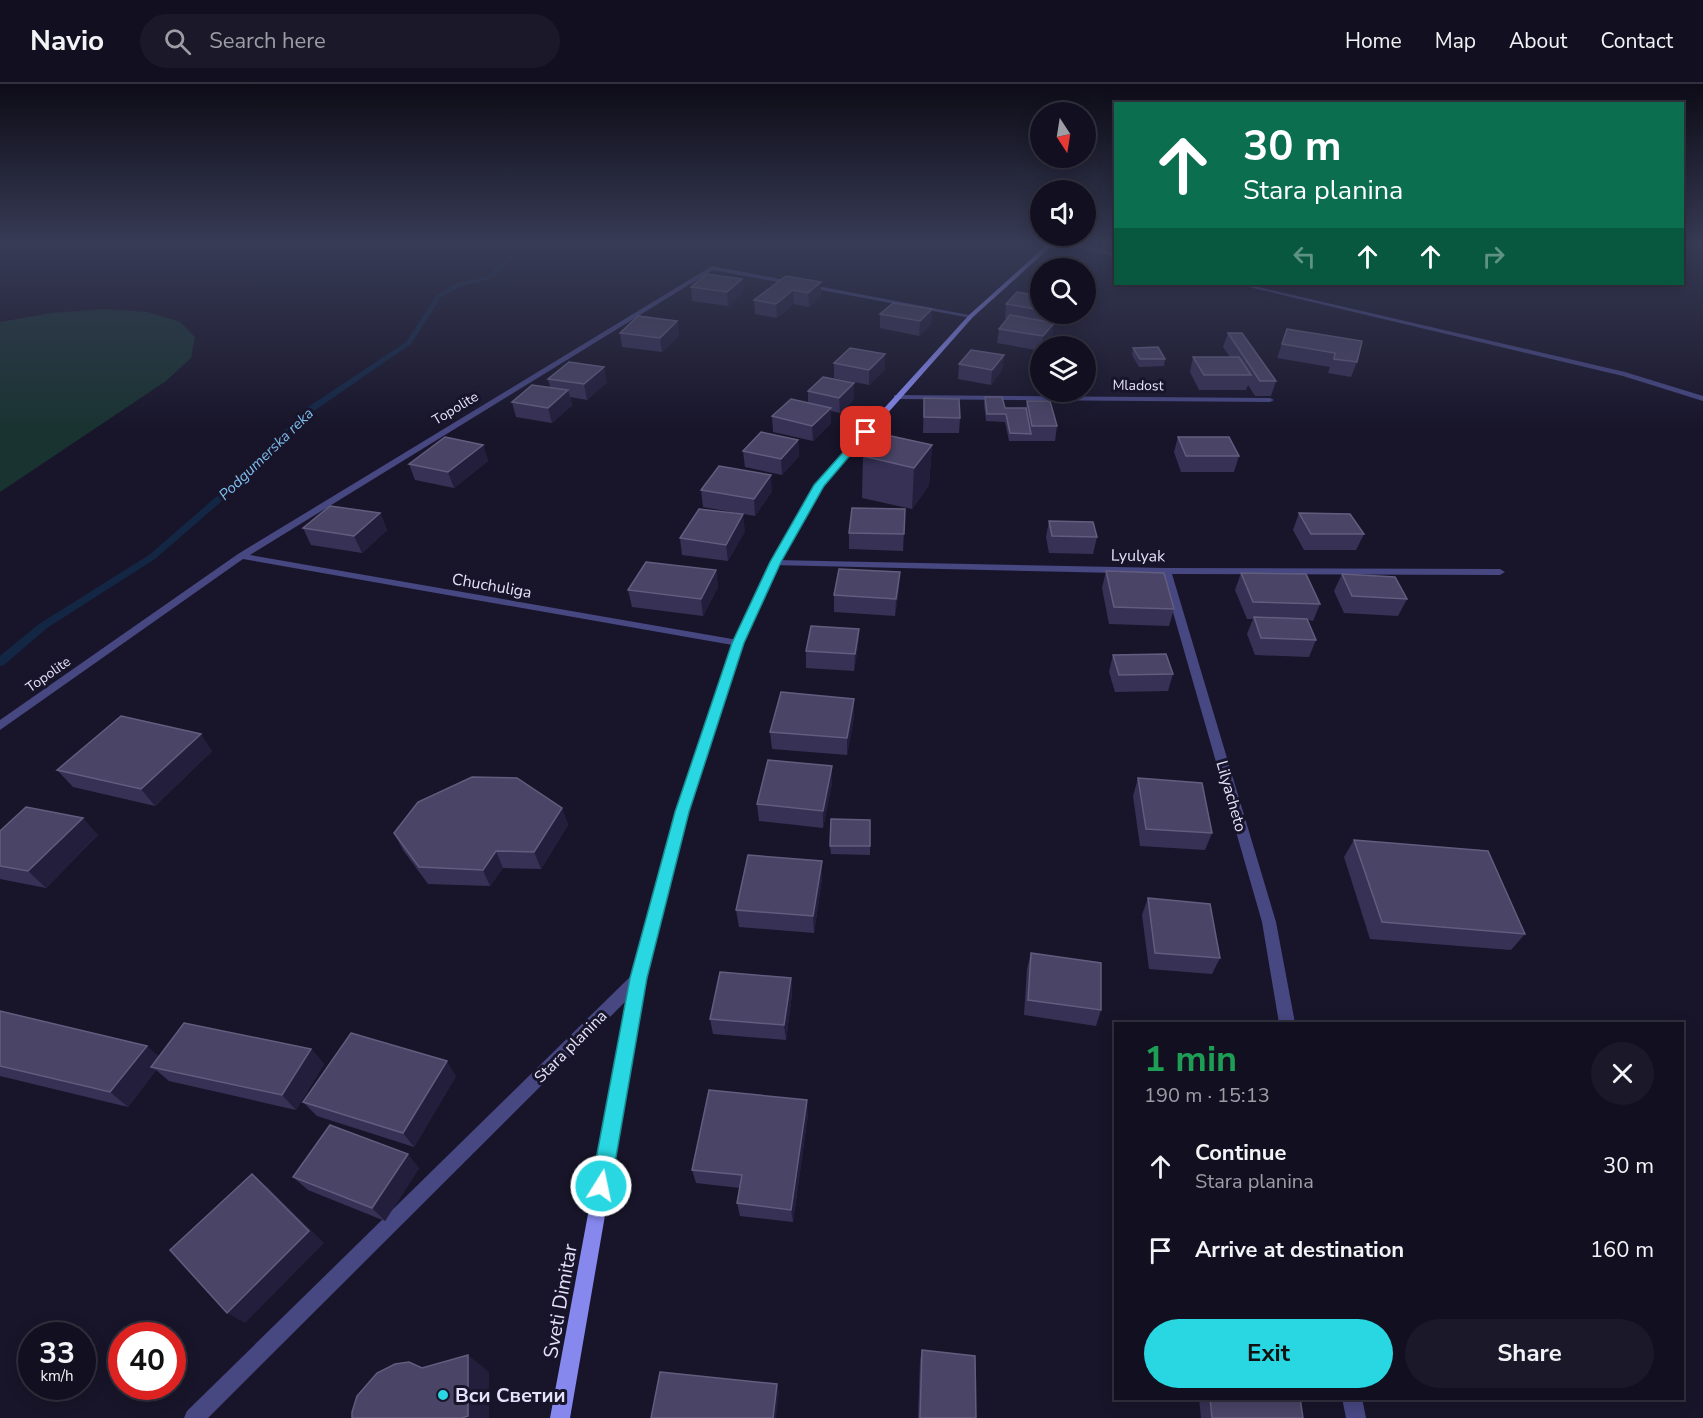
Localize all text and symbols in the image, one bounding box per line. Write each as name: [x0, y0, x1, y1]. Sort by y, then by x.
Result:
search box: [140, 14, 560, 68]
text: Navio: [30, 22, 104, 60]
icon: search: [161, 25, 194, 58]
text: Search here: [209, 26, 326, 56]
text: Home: [1345, 27, 1402, 55]
text: Map: [1435, 27, 1476, 55]
text: About: [1509, 27, 1567, 55]
text: Contact: [1600, 27, 1673, 55]
north arrow: [1030, 102, 1096, 168]
map controls: [1030, 102, 1096, 402]
text: 30 m: [1243, 118, 1342, 175]
icon: ahead: [1144, 126, 1222, 204]
text: Stara planina: [1243, 172, 1403, 209]
button: sound: [1030, 180, 1096, 246]
icon: left: [1288, 240, 1321, 273]
icon: ahead: [1351, 240, 1384, 273]
icon: ahead: [1414, 240, 1447, 273]
icon: right: [1477, 240, 1510, 273]
button: search: [1030, 258, 1096, 324]
button: layers: [1030, 336, 1096, 402]
street label: Mladost: [1112, 376, 1164, 395]
street label: Topolite: [429, 387, 482, 430]
water label: Podgumerska reka: [214, 403, 318, 504]
pin: [840, 406, 891, 457]
icon: arrive: [849, 415, 882, 448]
street label: Lyulyak: [1111, 545, 1166, 567]
street label: Chuchuliga: [450, 568, 533, 604]
street label: Topolite: [22, 652, 75, 697]
street label: Lilyacheto: [1210, 758, 1252, 834]
street label: Stara planina: [529, 1005, 612, 1088]
text: 1 min: [1144, 1035, 1237, 1084]
button: close: [1591, 1042, 1654, 1105]
text: 190 m · 15:13: [1144, 1082, 1270, 1109]
text: Continue: [1195, 1138, 1286, 1168]
icon: ahead: [1144, 1150, 1177, 1183]
text: 30 m: [1603, 1151, 1654, 1181]
position arrow: [569, 1154, 633, 1218]
text: Stara planina: [1195, 1168, 1314, 1195]
icon: arrive: [1144, 1234, 1177, 1267]
text: Arrive at destination: [1195, 1235, 1404, 1265]
text: 160 m: [1590, 1235, 1654, 1265]
street label: Sveti Dimitar: [537, 1242, 584, 1360]
button: Exit: [1144, 1319, 1393, 1388]
button: Share: [1405, 1319, 1654, 1388]
speed limit sign: 40: [108, 1322, 186, 1400]
text: 33: [39, 1333, 75, 1374]
text: km/h: [40, 1366, 74, 1386]
place label: Вси Светии: [455, 1382, 566, 1409]
marker: Вси Светии: [436, 1388, 450, 1402]

